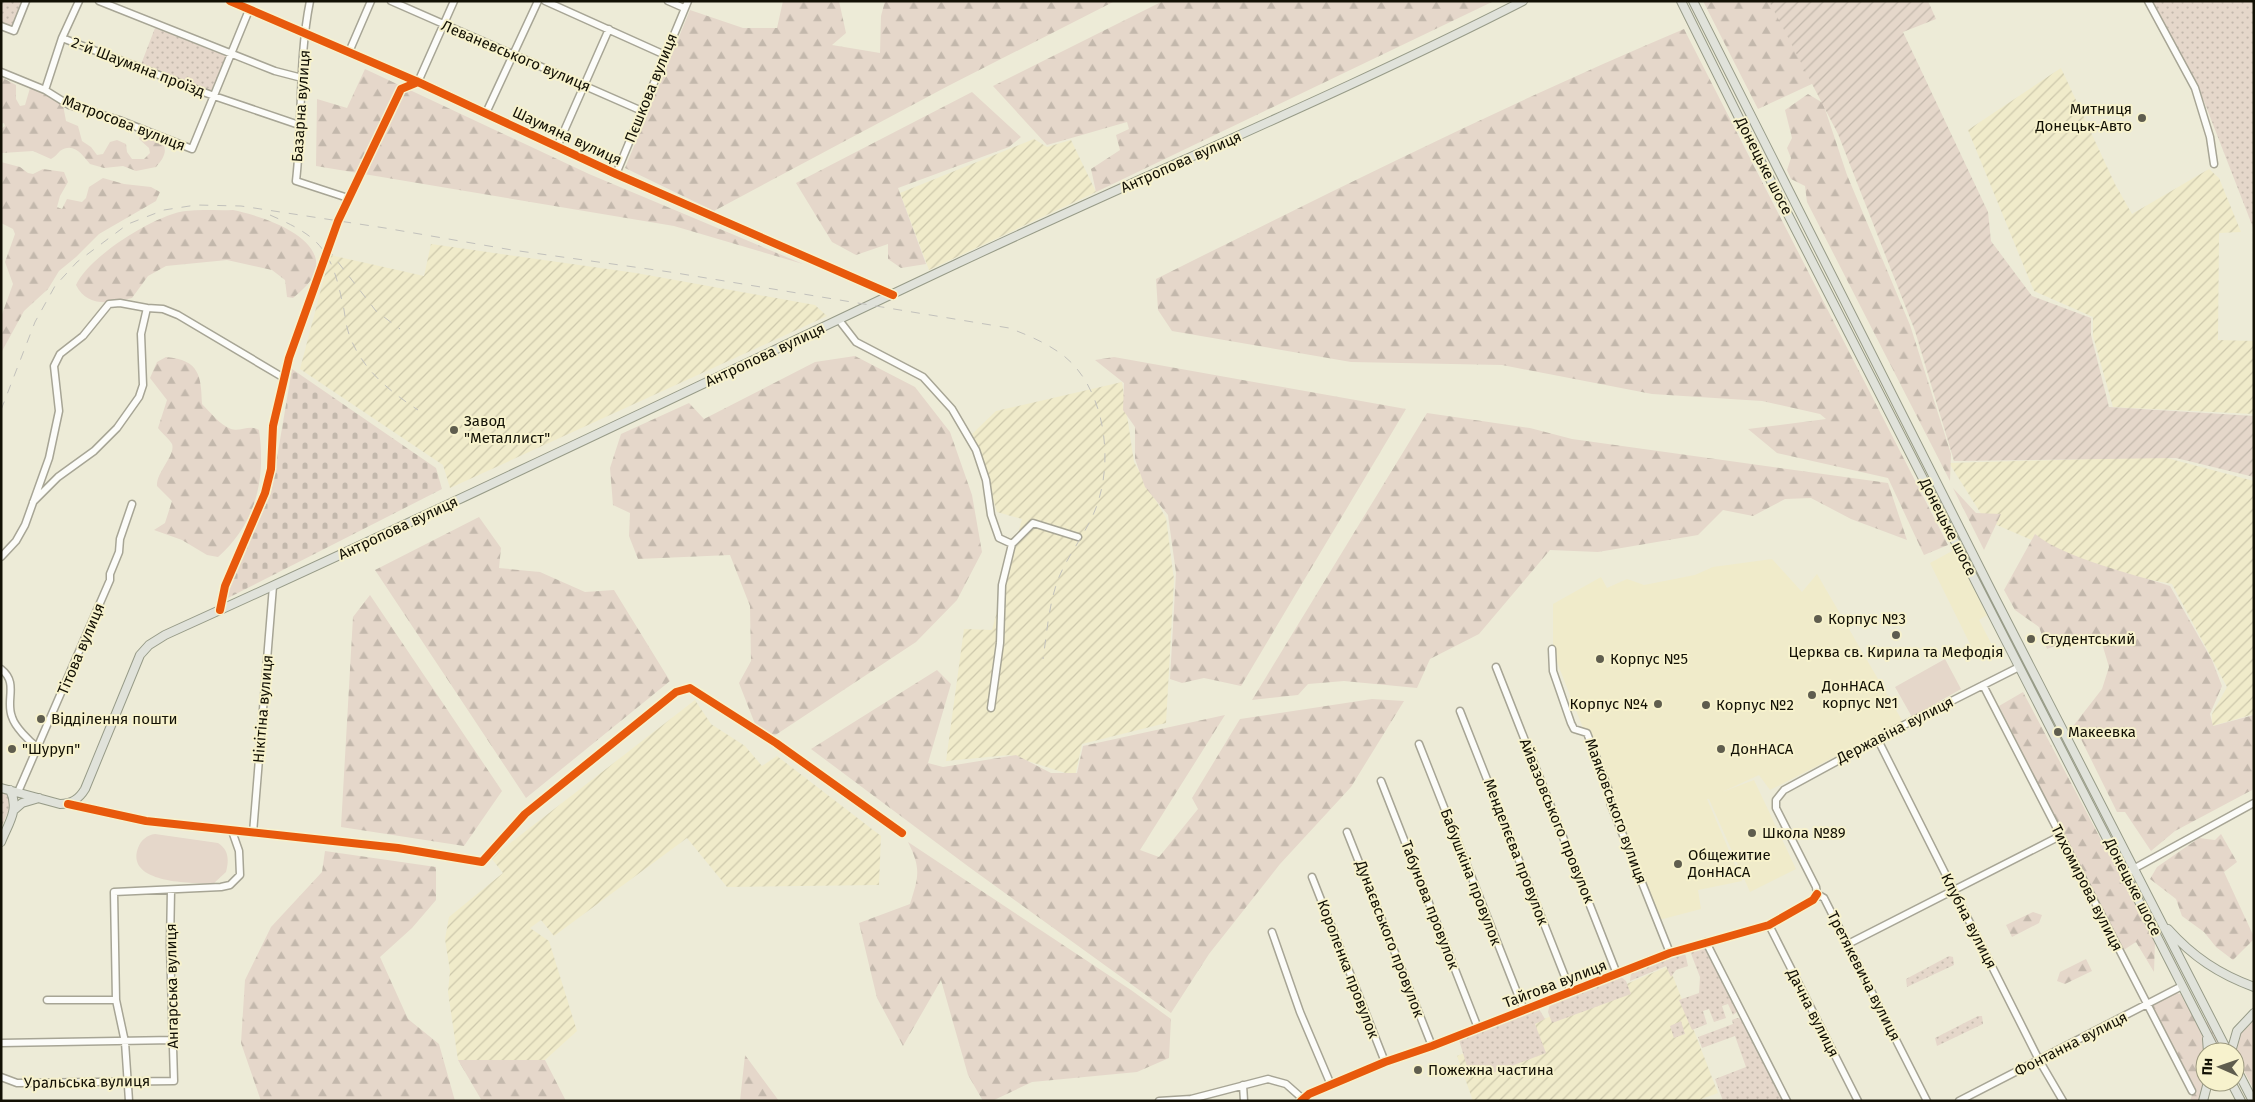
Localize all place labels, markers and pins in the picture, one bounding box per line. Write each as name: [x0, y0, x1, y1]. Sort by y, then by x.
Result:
place label: Митниця Донецьк-Авто: [2034, 100, 2132, 135]
marker: Митниця Донецьк-Авто: [2136, 112, 2148, 124]
place label: Завод "Металлист": [464, 412, 550, 447]
marker: Завод "Металлист": [448, 424, 460, 436]
place label: Корпус №3: [1828, 610, 1906, 628]
marker: Корпус №3: [1812, 613, 1824, 625]
marker: Церква св. Кирила та Мефодія: [1890, 629, 1902, 641]
place label: Студентський: [2041, 630, 2135, 648]
marker: Студентський: [2025, 633, 2037, 645]
place label: Церква св. Кирила та Мефодія: [1789, 643, 2003, 661]
place label: Корпус №5: [1610, 650, 1688, 668]
marker: Корпус №5: [1594, 653, 1606, 665]
place label: ДонНАСА корпус №1: [1821, 677, 1898, 712]
marker: ДонНАСА корпус №1: [1806, 689, 1818, 701]
place label: Корпус №4: [1570, 695, 1648, 713]
place label: Корпус №2: [1716, 696, 1794, 714]
marker: Корпус №4: [1652, 698, 1664, 710]
marker: Корпус №2: [1700, 699, 1712, 711]
place label: Відділення пошти: [51, 710, 178, 728]
marker: Відділення пошти: [35, 713, 47, 725]
place label: Макеевка: [2068, 723, 2136, 741]
marker: Макеевка: [2052, 726, 2064, 738]
place label: "Шуруп": [22, 740, 80, 758]
place label: ДонНАСА: [1730, 740, 1794, 758]
marker: "Шуруп": [6, 743, 18, 755]
marker: ДонНАСА: [1715, 743, 1727, 755]
place label: Школа №89: [1762, 824, 1846, 842]
marker: Школа №89: [1746, 827, 1758, 839]
place label: Общежитие ДонНАСА: [1687, 846, 1771, 881]
marker: Общежитие ДонНАСА: [1672, 858, 1684, 870]
place label: Пожежна частина: [1428, 1061, 1554, 1079]
marker: Пожежна частина: [1412, 1064, 1424, 1076]

